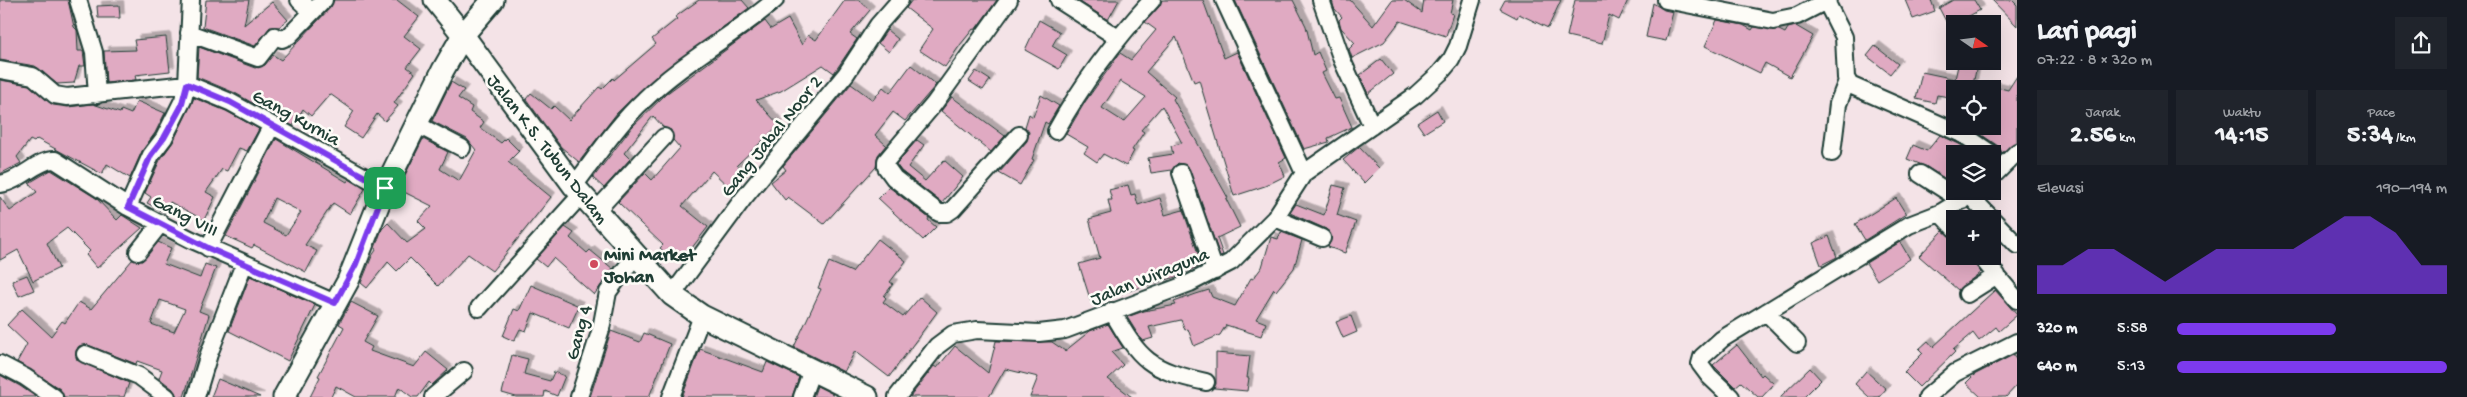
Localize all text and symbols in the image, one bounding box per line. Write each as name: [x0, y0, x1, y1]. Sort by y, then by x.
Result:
north arrow: [1946, 15, 2001, 70]
map controls: [1946, 15, 2001, 265]
text: Lari pagi: [2037, 16, 2137, 49]
button: share: [2395, 17, 2447, 69]
text: 07:22 · 8 × 320 m: [2037, 52, 2152, 71]
street label: Jalan K.S. Tubun Dalam: [480, 70, 612, 230]
street label: Gang Jabal Noor 2: [717, 72, 829, 203]
button: locate: [1946, 80, 2001, 135]
street label: Gang Kurnia: [247, 86, 344, 153]
text: Jarak: [2086, 105, 2120, 122]
text: Waktu: [2223, 105, 2261, 122]
text: Pace: [2368, 105, 2395, 122]
text: 2.56: [2070, 122, 2116, 151]
text: 14:15: [2215, 122, 2269, 151]
text: 5:34: [2347, 122, 2393, 151]
text: km: [2116, 130, 2135, 147]
text: /km: [2393, 130, 2416, 147]
button: layers: [1946, 145, 2001, 200]
pin: [364, 167, 406, 209]
icon: arrive: [371, 174, 399, 202]
text: Elevasi: [2037, 180, 2084, 199]
text: 190–194 m: [2376, 180, 2447, 199]
street label: Gang VIII: [147, 191, 221, 244]
button: +: [1946, 210, 2001, 265]
street label: Jalan Wiraguna: [1088, 243, 1214, 312]
place label: Mini Market Johan: [603, 245, 698, 290]
marker: Mini Market Johan: [588, 258, 600, 270]
street label: Gang 4: [562, 303, 599, 363]
text: 320 m: [2037, 320, 2077, 339]
text: 5:58: [2117, 320, 2148, 339]
text: 640 m: [2037, 358, 2077, 377]
text: 5:13: [2117, 358, 2145, 377]

